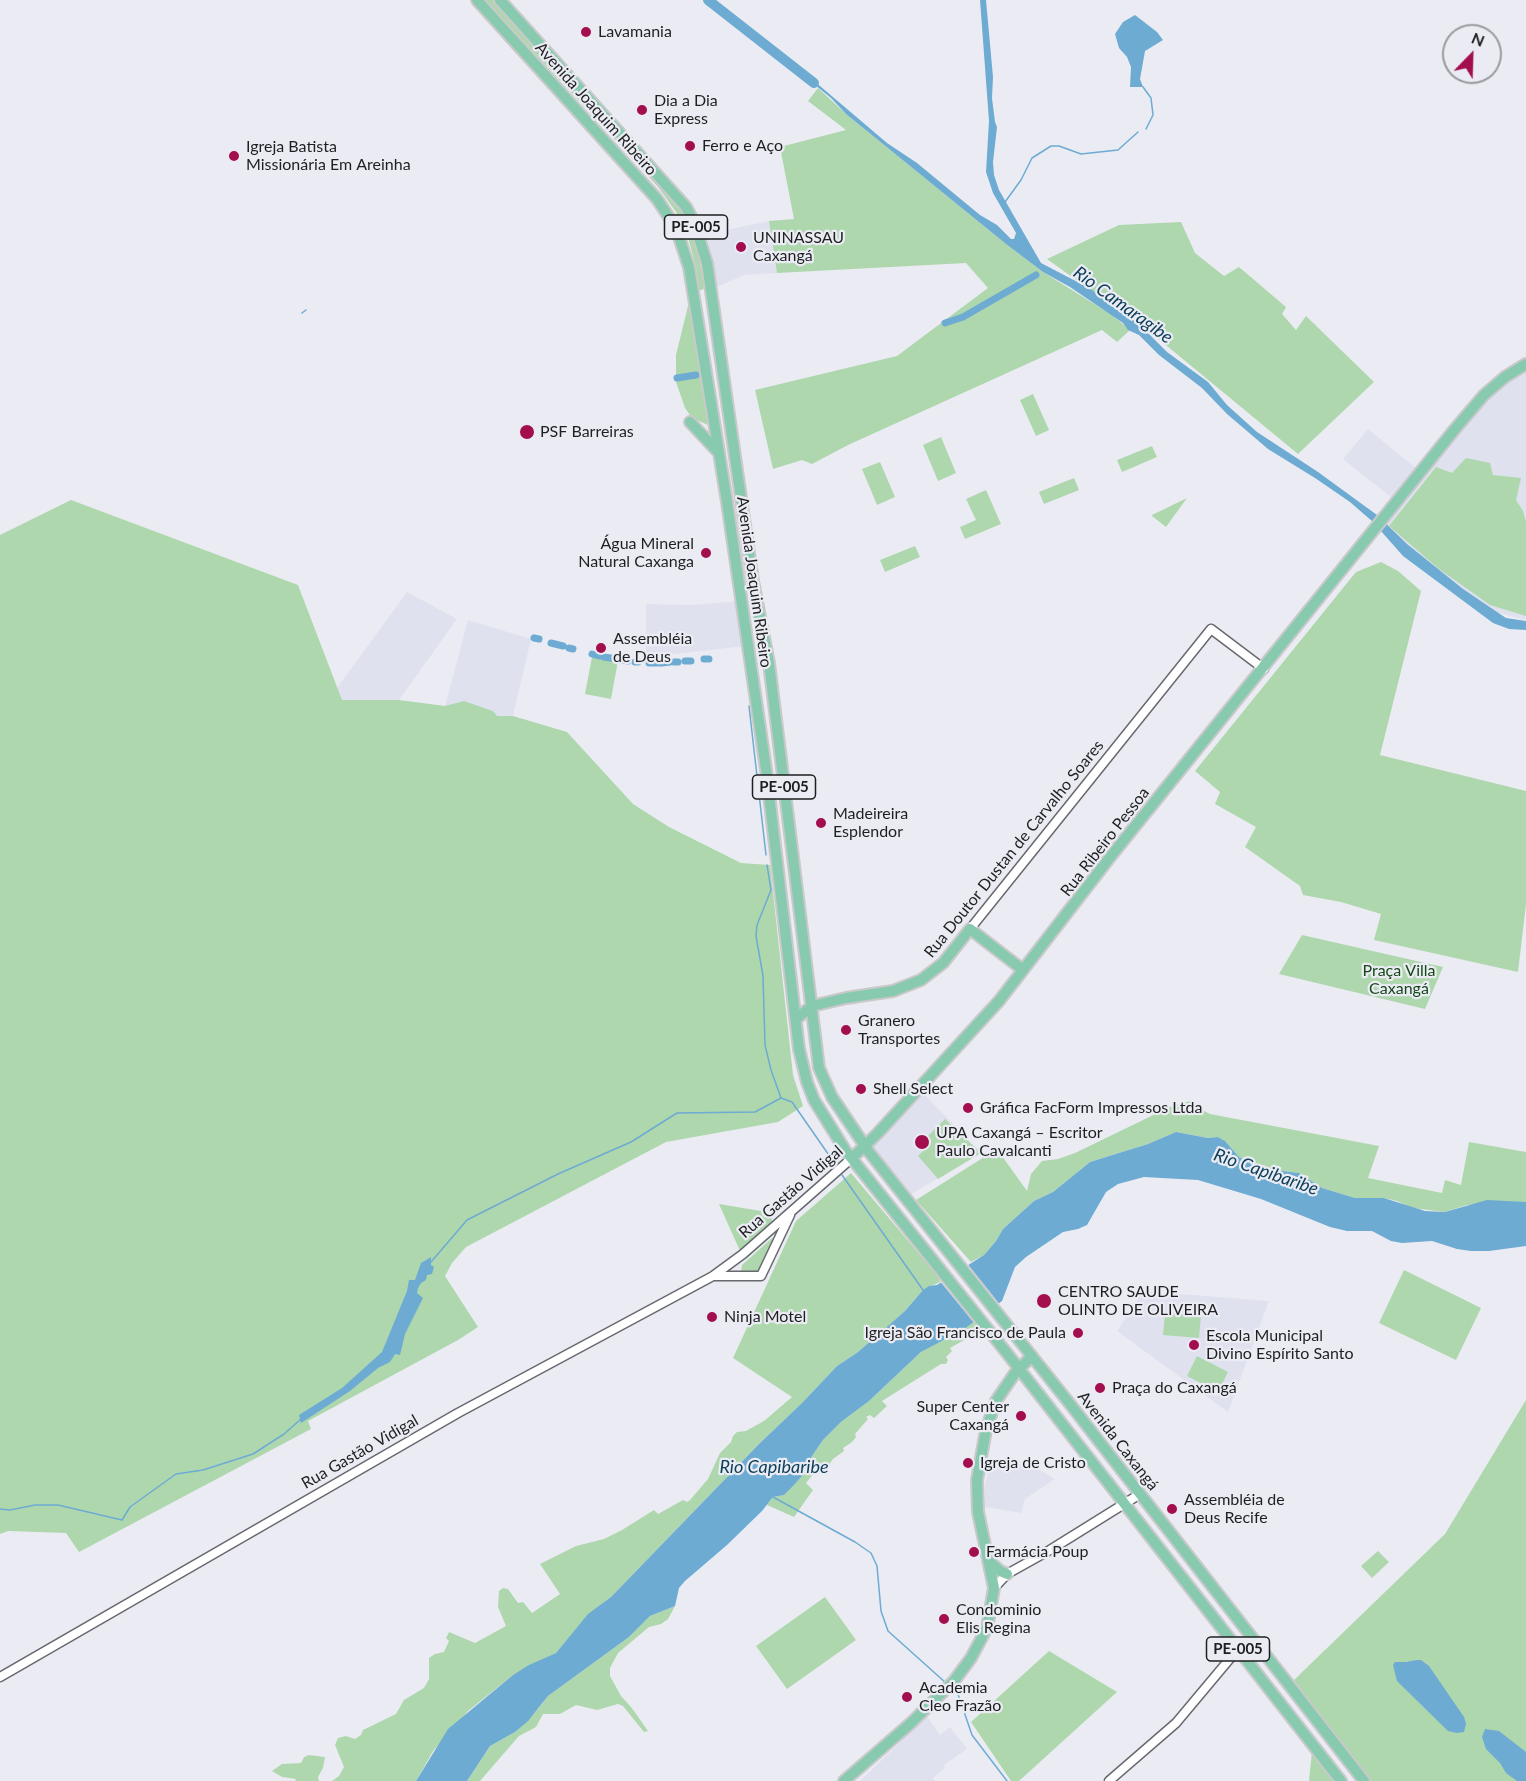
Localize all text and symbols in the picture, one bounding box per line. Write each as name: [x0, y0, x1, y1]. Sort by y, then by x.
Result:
place label: Lavamania: [598, 22, 672, 42]
north arrow: [1442, 24, 1502, 84]
marker: Lavamania: [579, 25, 593, 39]
text: N: [1469, 28, 1488, 50]
street label: Avenida Joaquim Ribeiro: [531, 38, 661, 180]
place label: Dia a Dia Express: [654, 91, 718, 129]
marker: Dia a Dia Express: [635, 103, 649, 117]
place label: Ferro e Aço: [702, 136, 783, 156]
place label: Igreja Batista Missionária Em Areinha: [246, 137, 411, 175]
marker: Ferro e Aço: [683, 139, 697, 153]
marker: Igreja Batista Missionária Em Areinha: [227, 149, 241, 163]
road number: PE-005: [664, 215, 728, 239]
place label: UNINASSAU Caxangá: [753, 228, 844, 266]
marker: UNINASSAU Caxangá: [734, 240, 748, 254]
water label: Rio Camaragibe: [1069, 262, 1177, 348]
place label: PSF Barreiras: [540, 422, 634, 442]
marker: PSF Barreiras: [518, 423, 536, 441]
street label: Avenida Joaquim Ribeiro: [732, 495, 776, 669]
place label: Água Mineral Natural Caxanga: [578, 534, 694, 572]
marker: Água Mineral Natural Caxanga: [699, 546, 713, 560]
place label: Assembléia de Deus: [613, 629, 692, 667]
marker: Assembléia de Deus: [594, 641, 608, 655]
street label: Rua Doutor Dustan de Carvalho Soares: [920, 736, 1108, 962]
road number: PE-005: [752, 775, 816, 799]
street label: Rua Ribeiro Pessoa: [1057, 784, 1153, 900]
place label: Madeireira Esplendor: [833, 804, 908, 842]
marker: Madeireira Esplendor: [814, 816, 828, 830]
park label: Praça Villa Caxangá: [1363, 961, 1435, 999]
place label: Granero Transportes: [858, 1011, 940, 1049]
marker: Granero Transportes: [839, 1023, 853, 1037]
place label: Shell Select: [873, 1079, 953, 1099]
marker: Shell Select: [854, 1082, 868, 1096]
place label: Gráfica FacForm Impressos Ltda: [980, 1098, 1202, 1118]
marker: Gráfica FacForm Impressos Ltda: [961, 1101, 975, 1115]
place label: UPA Caxangá – Escritor Paulo Cavalcanti: [936, 1123, 1103, 1161]
marker: UPA Caxangá – Escritor Paulo Cavalcanti: [913, 1133, 931, 1151]
street label: Rua Gastão Vidigal: [735, 1142, 847, 1242]
water label: Rio Capibaribe: [1211, 1144, 1321, 1200]
place label: CENTRO SAUDE OLINTO DE OLIVEIRA: [1058, 1282, 1218, 1320]
marker: CENTRO SAUDE OLINTO DE OLIVEIRA: [1035, 1292, 1053, 1310]
place label: Ninja Motel: [724, 1307, 806, 1327]
marker: Ninja Motel: [705, 1310, 719, 1324]
place label: Igreja São Francisco de Paula: [864, 1323, 1066, 1343]
marker: Igreja São Francisco de Paula: [1071, 1326, 1085, 1340]
place label: Escola Municipal Divino Espírito Santo: [1206, 1326, 1354, 1364]
marker: Escola Municipal Divino Espírito Santo: [1187, 1338, 1201, 1352]
place label: Praça do Caxangá: [1112, 1378, 1237, 1398]
marker: Praça do Caxangá: [1093, 1381, 1107, 1395]
street label: Avenida Caxangá: [1073, 1388, 1163, 1494]
place label: Super Center Caxangá: [916, 1397, 1009, 1435]
marker: Super Center Caxangá: [1014, 1409, 1028, 1423]
street label: Rua Gastão Vidigal: [298, 1411, 422, 1493]
place label: Igreja de Cristo: [980, 1453, 1086, 1473]
water label: Rio Capibaribe: [719, 1456, 829, 1478]
marker: Igreja de Cristo: [961, 1456, 975, 1470]
place label: Assembléia de Deus Recife: [1184, 1490, 1285, 1528]
marker: Assembléia de Deus Recife: [1165, 1502, 1179, 1516]
place label: Farmácia Poup: [986, 1542, 1088, 1562]
marker: Farmácia Poup: [967, 1545, 981, 1559]
place label: Condominio Elis Regina: [956, 1600, 1041, 1638]
marker: Condominio Elis Regina: [937, 1612, 951, 1626]
road number: PE-005: [1206, 1637, 1270, 1661]
place label: Academia Cleo Frazão: [919, 1678, 1001, 1716]
marker: Academia Cleo Frazão: [900, 1690, 914, 1704]

